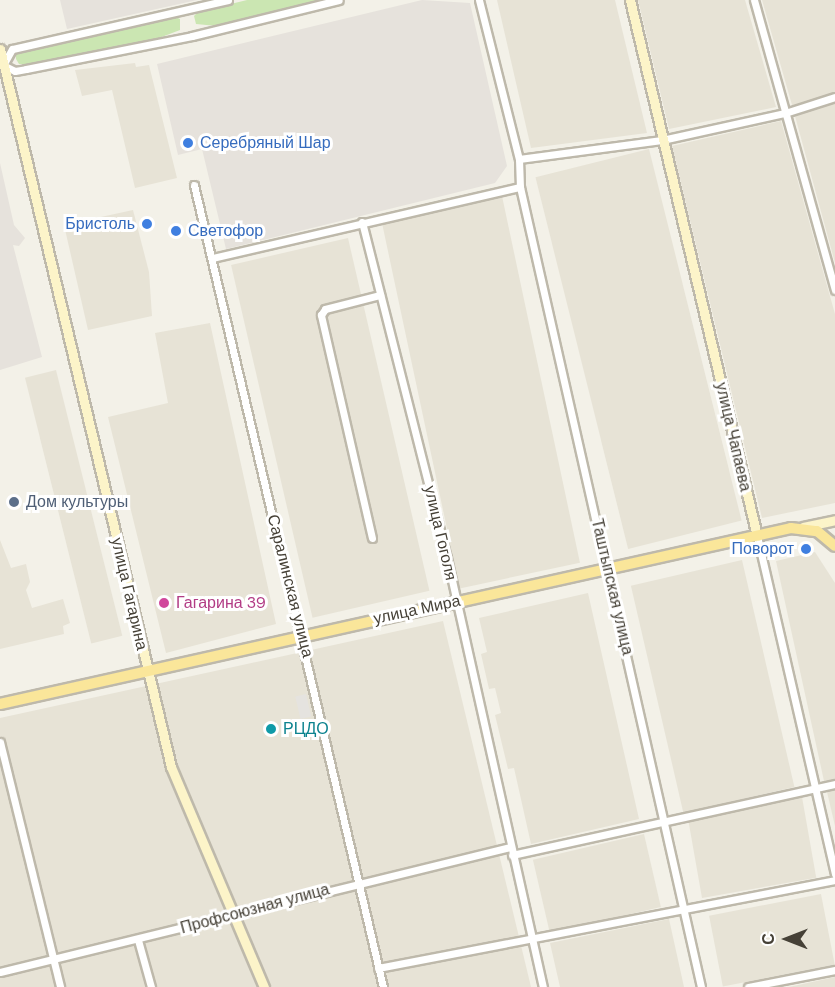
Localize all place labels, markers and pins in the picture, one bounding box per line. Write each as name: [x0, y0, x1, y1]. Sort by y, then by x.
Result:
place label: Серебряный Шар: [200, 133, 331, 153]
marker: Серебряный Шар: [181, 136, 195, 150]
place label: Бристоль: [65, 214, 135, 234]
marker: Бристоль: [140, 217, 154, 231]
place label: Светофор: [188, 221, 263, 241]
marker: Светофор: [169, 224, 183, 238]
place label: Дом культуры: [26, 492, 128, 512]
marker: Дом культуры: [7, 495, 21, 509]
place label: Поворот: [732, 539, 794, 559]
marker: Поворот: [799, 542, 813, 556]
place label: Гагарина 39: [176, 593, 266, 613]
marker: Гагарина 39: [157, 596, 171, 610]
place label: РЦДО: [283, 719, 329, 739]
marker: РЦДО: [264, 722, 278, 736]

